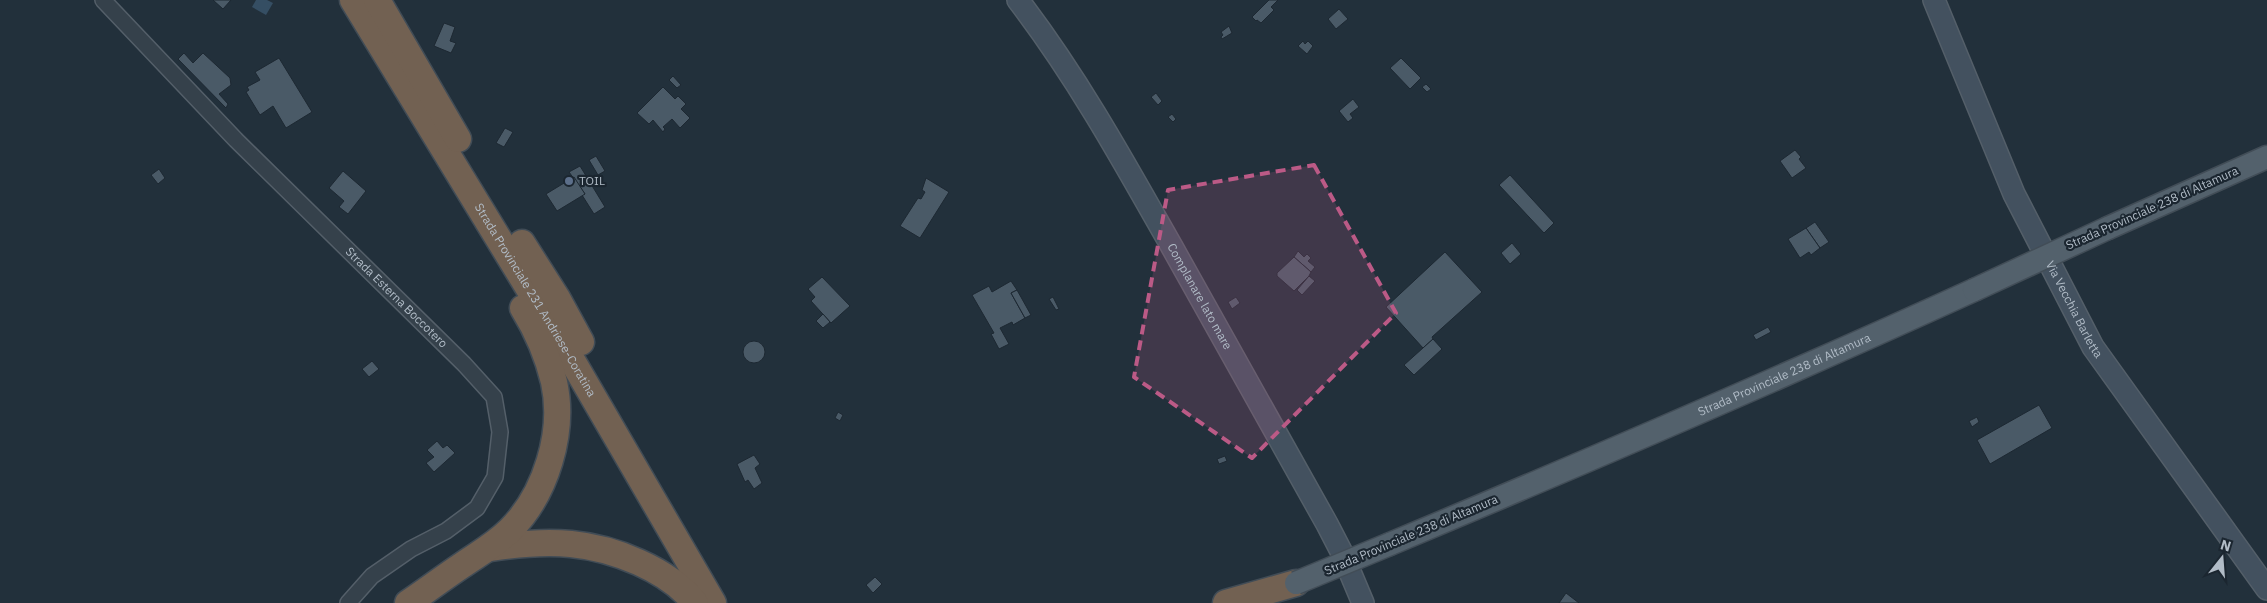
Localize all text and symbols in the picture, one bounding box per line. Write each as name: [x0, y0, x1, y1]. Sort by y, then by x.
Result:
street label: Strada Provinciale 238 di Altamura: [2063, 162, 2241, 252]
place label: TOIL: [579, 173, 605, 188]
marker: TOIL: [563, 175, 575, 187]
street label: Strada Provinciale 231 Andriese-Coratina: [472, 200, 600, 400]
street label: Complanare lato mare: [1164, 240, 1236, 352]
street label: Strada Esterna Boccotero: [343, 244, 451, 351]
street label: Via Vecchia Barletta: [2043, 258, 2107, 361]
street label: Strada Provinciale 238 di Altamura: [1695, 329, 1873, 419]
street label: Strada Provinciale 238 di Altamura: [1322, 491, 1500, 578]
north arrow: [2197, 533, 2247, 583]
text: N: [2218, 535, 2233, 556]

